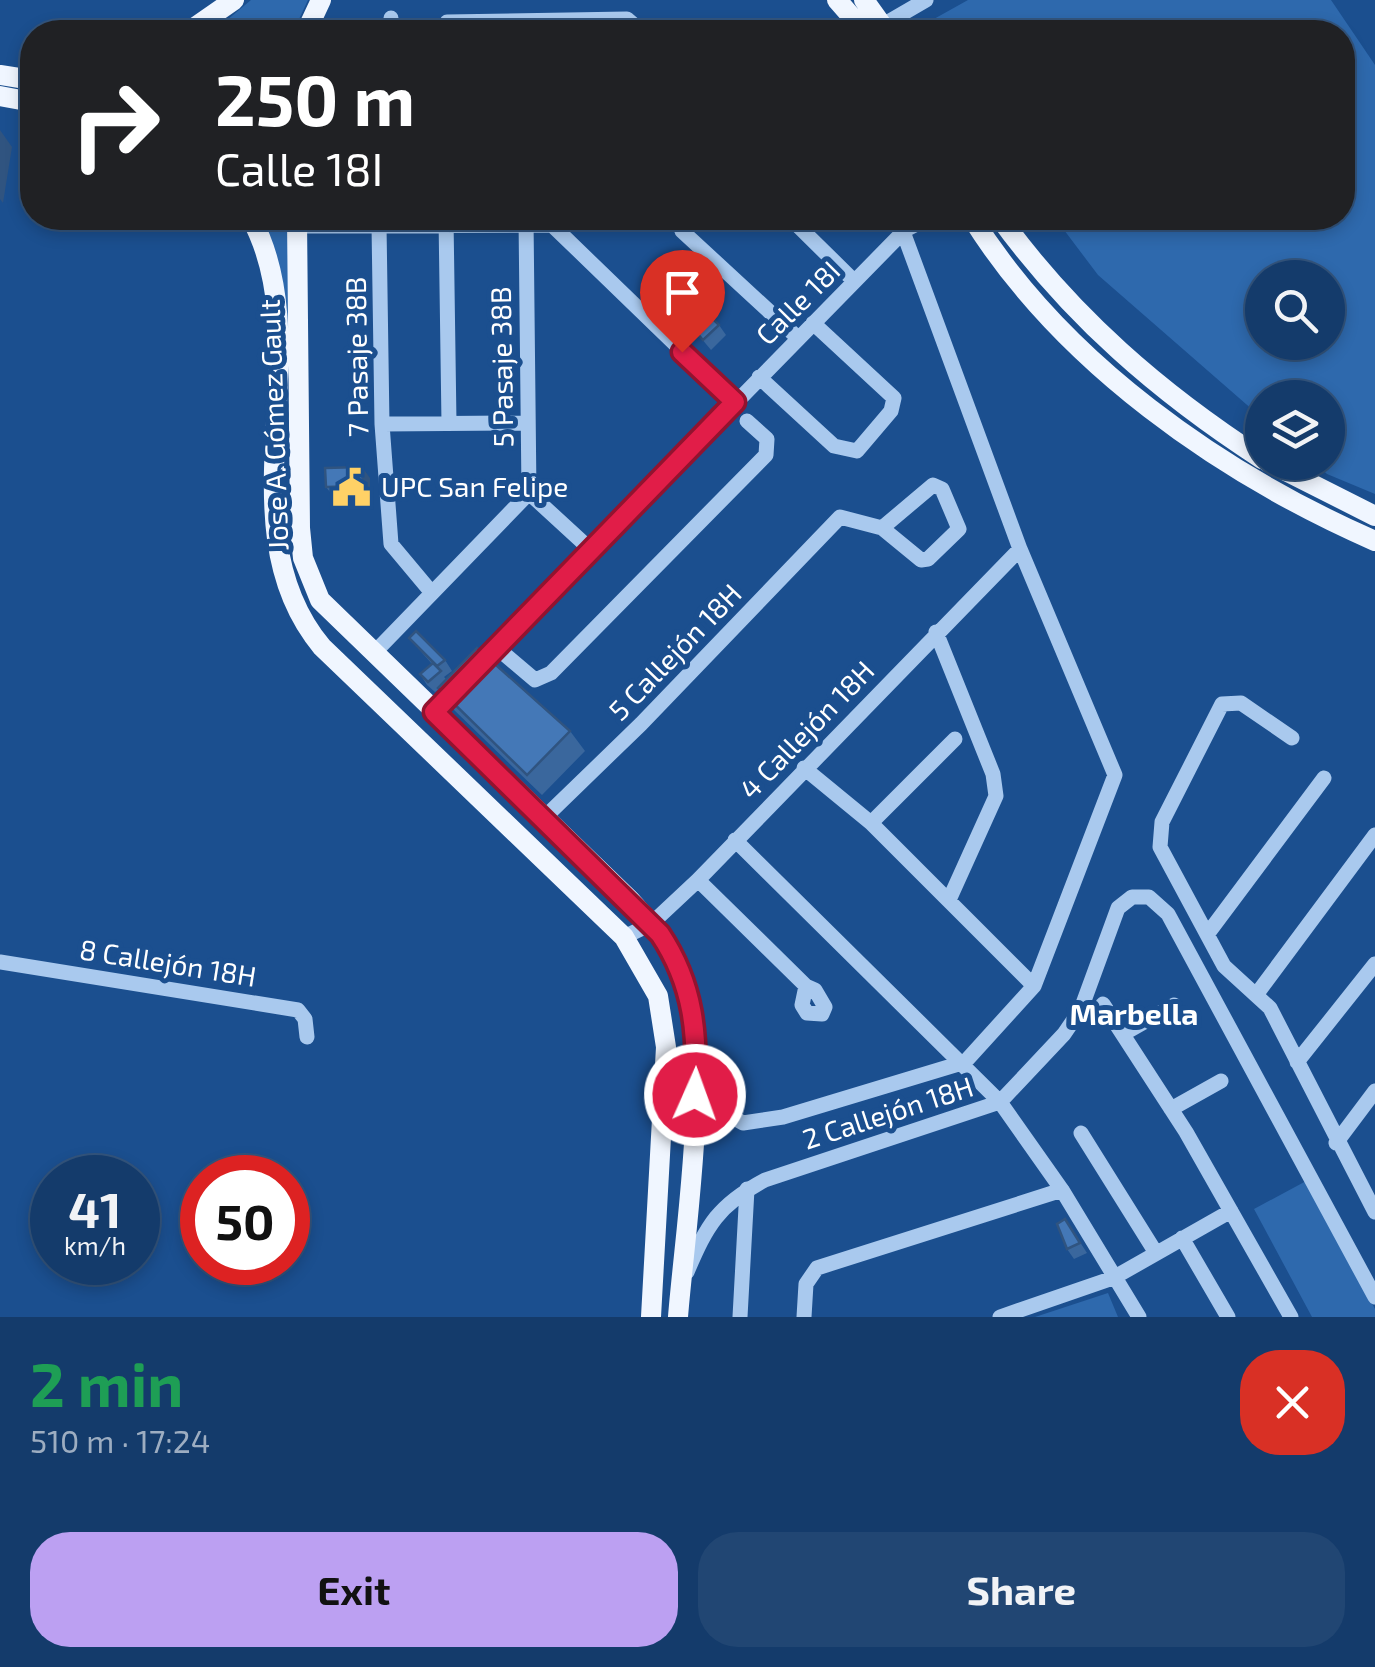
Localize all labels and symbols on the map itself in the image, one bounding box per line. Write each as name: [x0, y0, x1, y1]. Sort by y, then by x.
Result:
pin: [640, 250, 725, 353]
street label: Calle 18I: [748, 253, 846, 351]
street label: 7 Pasaje 38B: [338, 277, 374, 437]
street label: 5 Pasaje 38B: [483, 286, 519, 448]
street label: Jose A. Gómez Gault: [252, 299, 294, 551]
public building icon: UPC San Felipe: [330, 466, 372, 508]
place label: UPC San Felipe: [381, 469, 568, 503]
street label: 5 Callejón 18H: [601, 576, 748, 727]
street label: 4 Callejón 18H: [732, 653, 881, 805]
street label: 8 Callejón 18H: [77, 931, 259, 993]
district label: Marbella: [1070, 995, 1198, 1031]
position arrow: [643, 1043, 747, 1147]
street label: 2 Callejón 18H: [798, 1068, 977, 1156]
speed limit sign: 50: [180, 1155, 310, 1285]

